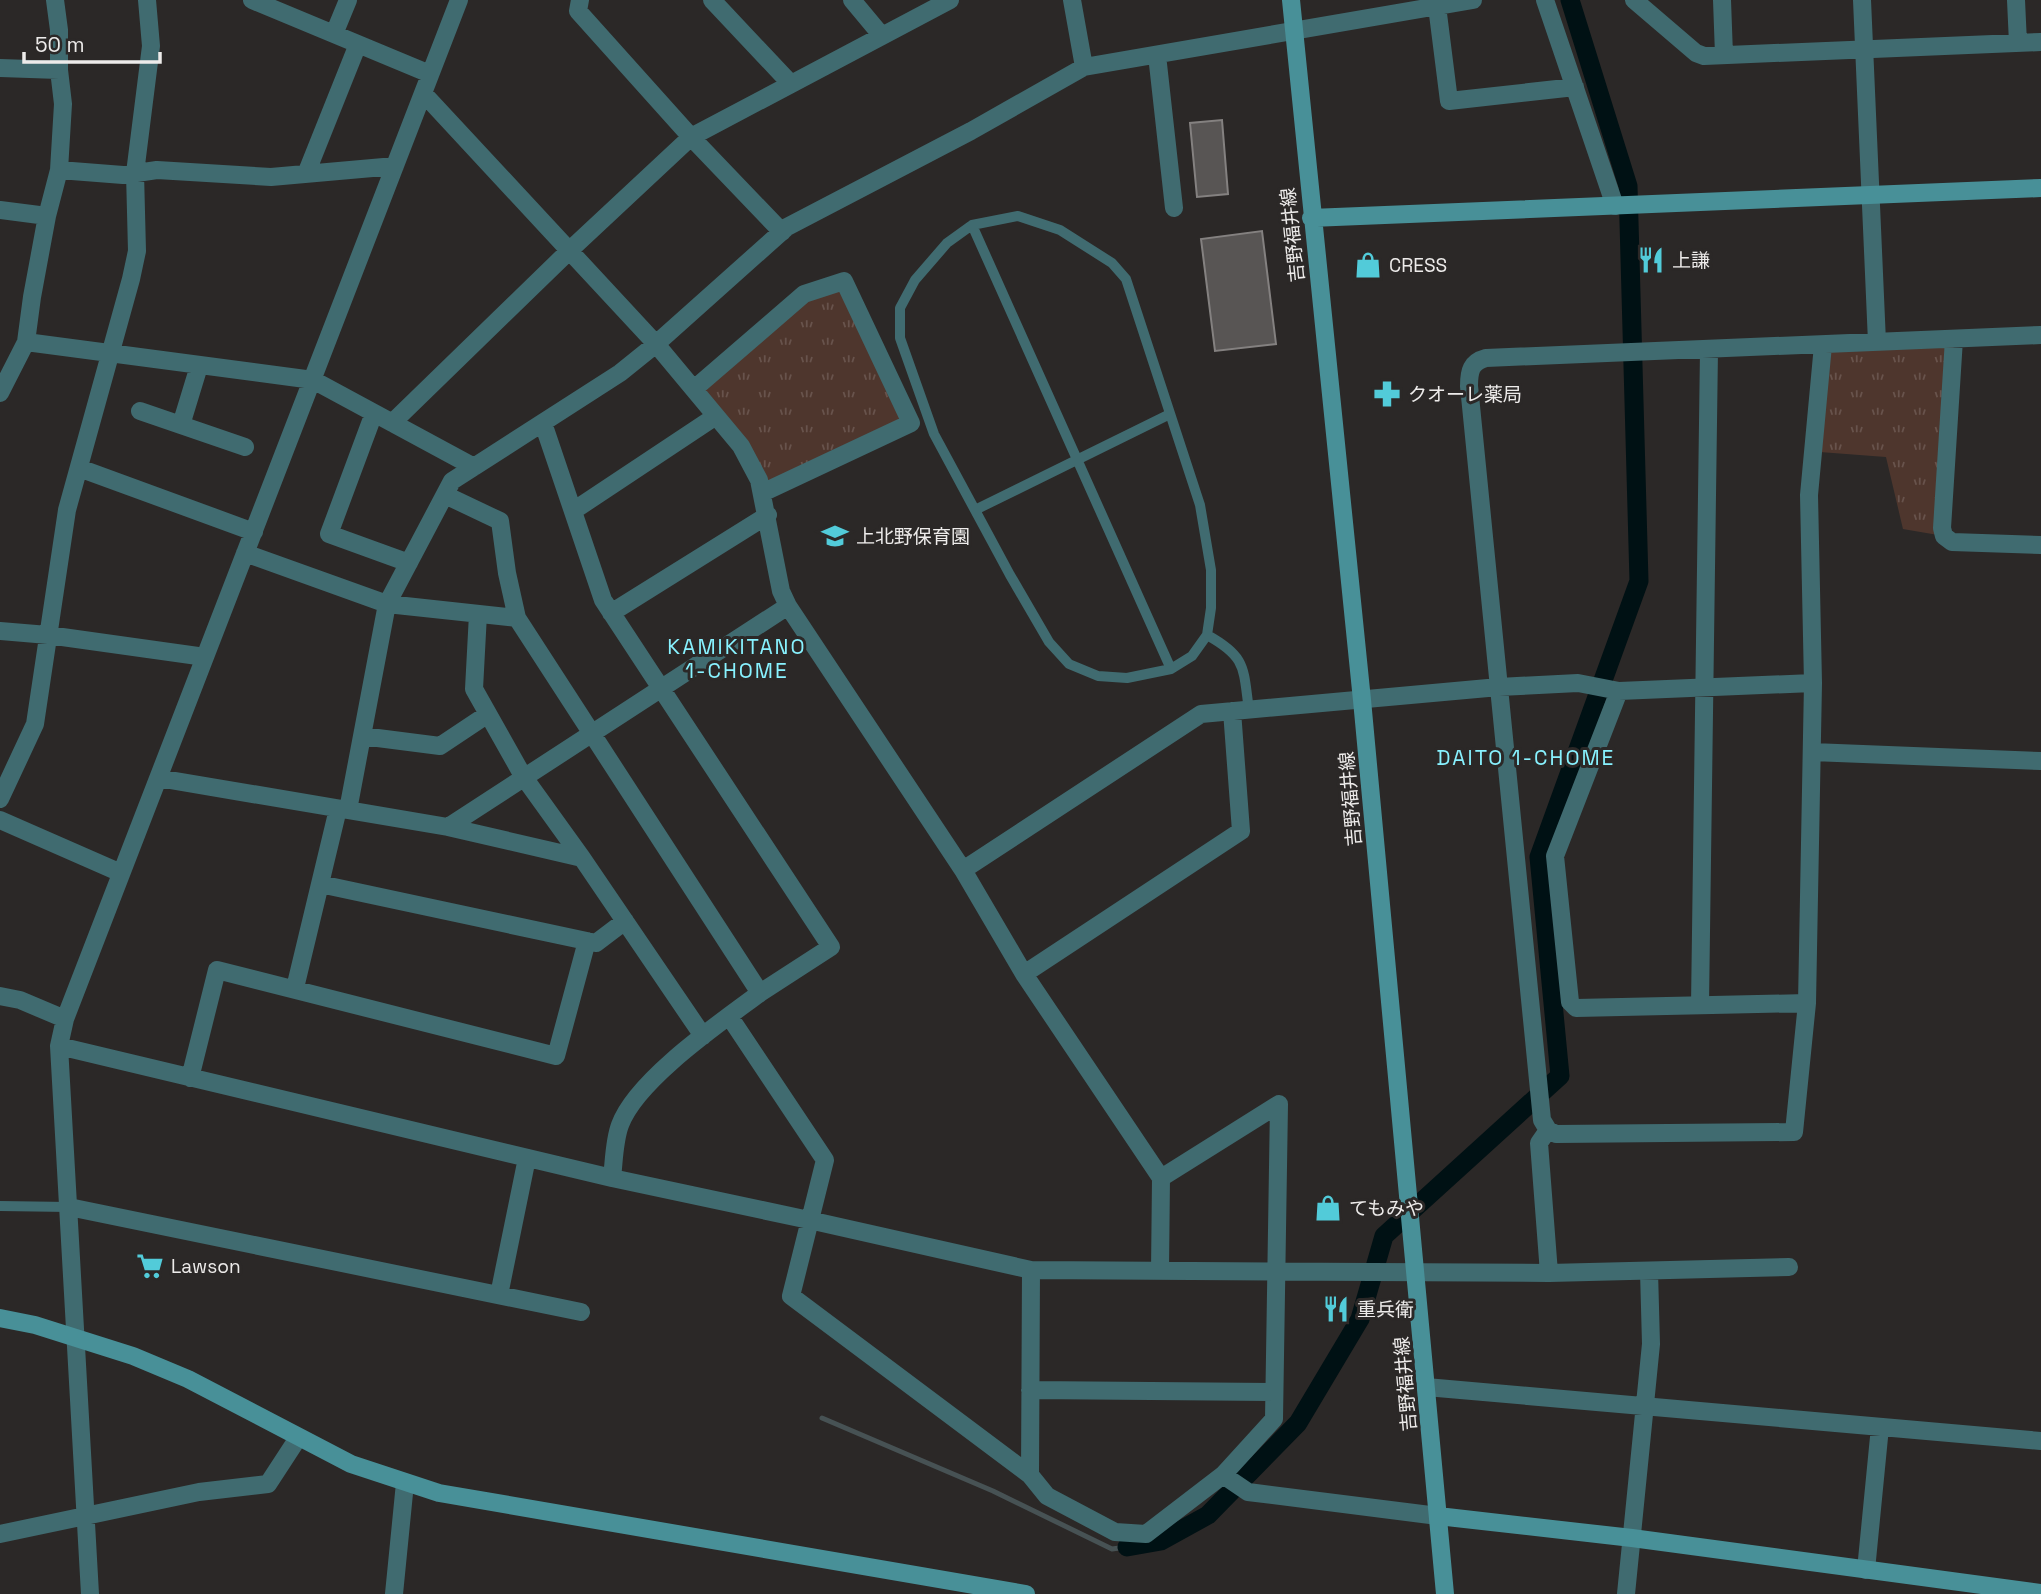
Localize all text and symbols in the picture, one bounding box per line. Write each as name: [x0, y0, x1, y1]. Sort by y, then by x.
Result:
scale bar: [24, 21, 161, 65]
text: 50 m: [35, 31, 85, 58]
street label: 吉野福井線: [1275, 186, 1310, 284]
restaurant icon: 上謙: [1636, 245, 1666, 275]
place label: 上謙: [1672, 248, 1710, 273]
shop icon: CRESS: [1353, 250, 1383, 280]
place label: CRESS: [1389, 253, 1447, 278]
pharmacy icon: クオーレ薬局: [1372, 379, 1402, 409]
place label: クオーレ薬局: [1408, 382, 1522, 407]
school or university icon: 上北野保育園: [820, 521, 850, 551]
place label: 上北野保育園: [856, 524, 970, 549]
district label: KAMIKITANO 1-CHOME: [667, 633, 807, 684]
district label: DAITO 1-CHOME: [1437, 744, 1615, 771]
street label: 吉野福井線: [1334, 751, 1367, 847]
shop icon: てもみや: [1313, 1193, 1343, 1223]
place label: てもみや: [1349, 1196, 1424, 1221]
supermarket icon: Lawson: [135, 1251, 165, 1281]
place label: Lawson: [171, 1254, 241, 1279]
restaurant icon: 重兵衛: [1321, 1294, 1351, 1324]
place label: 重兵衛: [1357, 1297, 1414, 1322]
street label: 吉野福井線: [1389, 1336, 1422, 1432]

